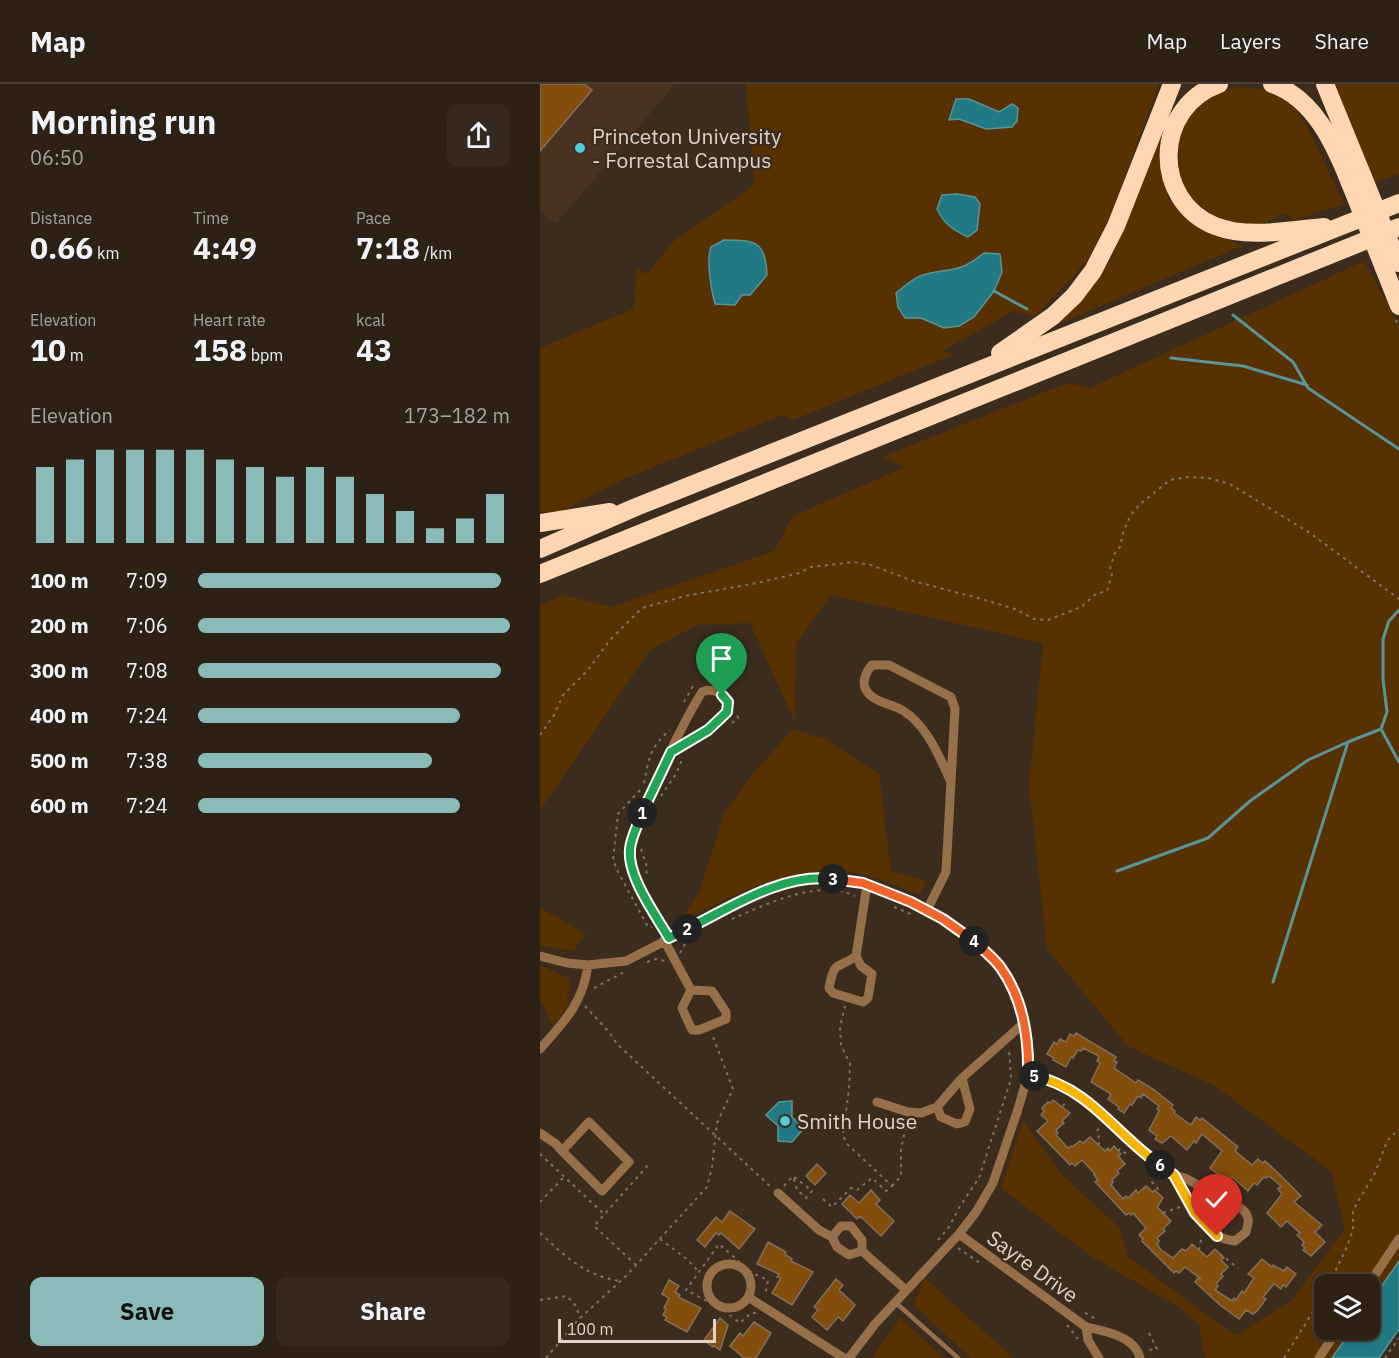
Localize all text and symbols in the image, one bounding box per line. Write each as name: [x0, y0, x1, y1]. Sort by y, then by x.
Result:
text: Map: [30, 23, 86, 60]
text: Map: [1147, 27, 1187, 55]
text: Layers: [1220, 27, 1282, 55]
text: Share: [1315, 27, 1369, 55]
text: Morning run: [30, 100, 216, 143]
button: share: [447, 104, 510, 167]
place label: Princeton University - Forrestal Campus: [592, 122, 782, 174]
marker: Princeton University - Forrestal Campus: [573, 141, 587, 155]
text: 06:50: [30, 144, 84, 171]
text: Distance: [30, 208, 92, 228]
text: Time: [193, 208, 229, 228]
text: Pace: [356, 208, 391, 228]
text: 0.66: [30, 228, 93, 267]
text: 4:49: [193, 228, 257, 267]
text: 7:18: [356, 228, 420, 267]
text: km: [93, 243, 120, 263]
text: /km: [420, 243, 452, 263]
text: Elevation: [30, 310, 96, 330]
text: Heart rate: [193, 310, 266, 330]
text: kcal: [356, 310, 385, 330]
text: 10: [30, 330, 66, 369]
text: 158: [193, 330, 247, 369]
text: 43: [356, 330, 392, 369]
text: m: [66, 345, 84, 365]
text: bpm: [247, 345, 283, 365]
text: Elevation: [30, 402, 113, 429]
text: 173–182 m: [404, 402, 510, 429]
text: 100 m: [30, 567, 89, 594]
text: 7:09: [126, 567, 168, 594]
text: 200 m: [30, 612, 89, 639]
text: 7:06: [126, 612, 168, 639]
pin: [696, 633, 747, 695]
icon: arrive: [705, 642, 738, 675]
text: 300 m: [30, 657, 89, 684]
text: 7:08: [126, 657, 168, 684]
text: 400 m: [30, 702, 89, 729]
text: 7:24: [126, 702, 168, 729]
text: 500 m: [30, 747, 89, 774]
text: 7:38: [126, 747, 168, 774]
text: 600 m: [30, 792, 89, 819]
text: 7:24: [126, 792, 168, 819]
pin: 1: [627, 798, 657, 828]
text: 1: [637, 803, 647, 823]
pin: 3: [818, 864, 848, 894]
text: 3: [828, 869, 838, 889]
pin: 2: [672, 914, 702, 944]
text: 2: [682, 919, 692, 939]
pin: 4: [959, 926, 989, 956]
text: 4: [969, 931, 979, 951]
pin: 5: [1019, 1061, 1049, 1091]
text: 5: [1029, 1066, 1039, 1086]
place label: Smith House: [797, 1107, 917, 1135]
marker: Smith House: [778, 1114, 792, 1128]
pin: 6: [1145, 1150, 1175, 1180]
text: 6: [1155, 1155, 1165, 1175]
pin: [1191, 1174, 1242, 1236]
icon: check: [1200, 1183, 1233, 1216]
street label: Sayre Drive: [982, 1223, 1084, 1309]
map controls: [1314, 1274, 1380, 1340]
button: layers: [1314, 1274, 1380, 1340]
button: Save: [30, 1277, 264, 1346]
button: Share: [276, 1277, 510, 1346]
scale bar: [558, 1316, 716, 1344]
text: 100 m: [567, 1319, 614, 1339]

